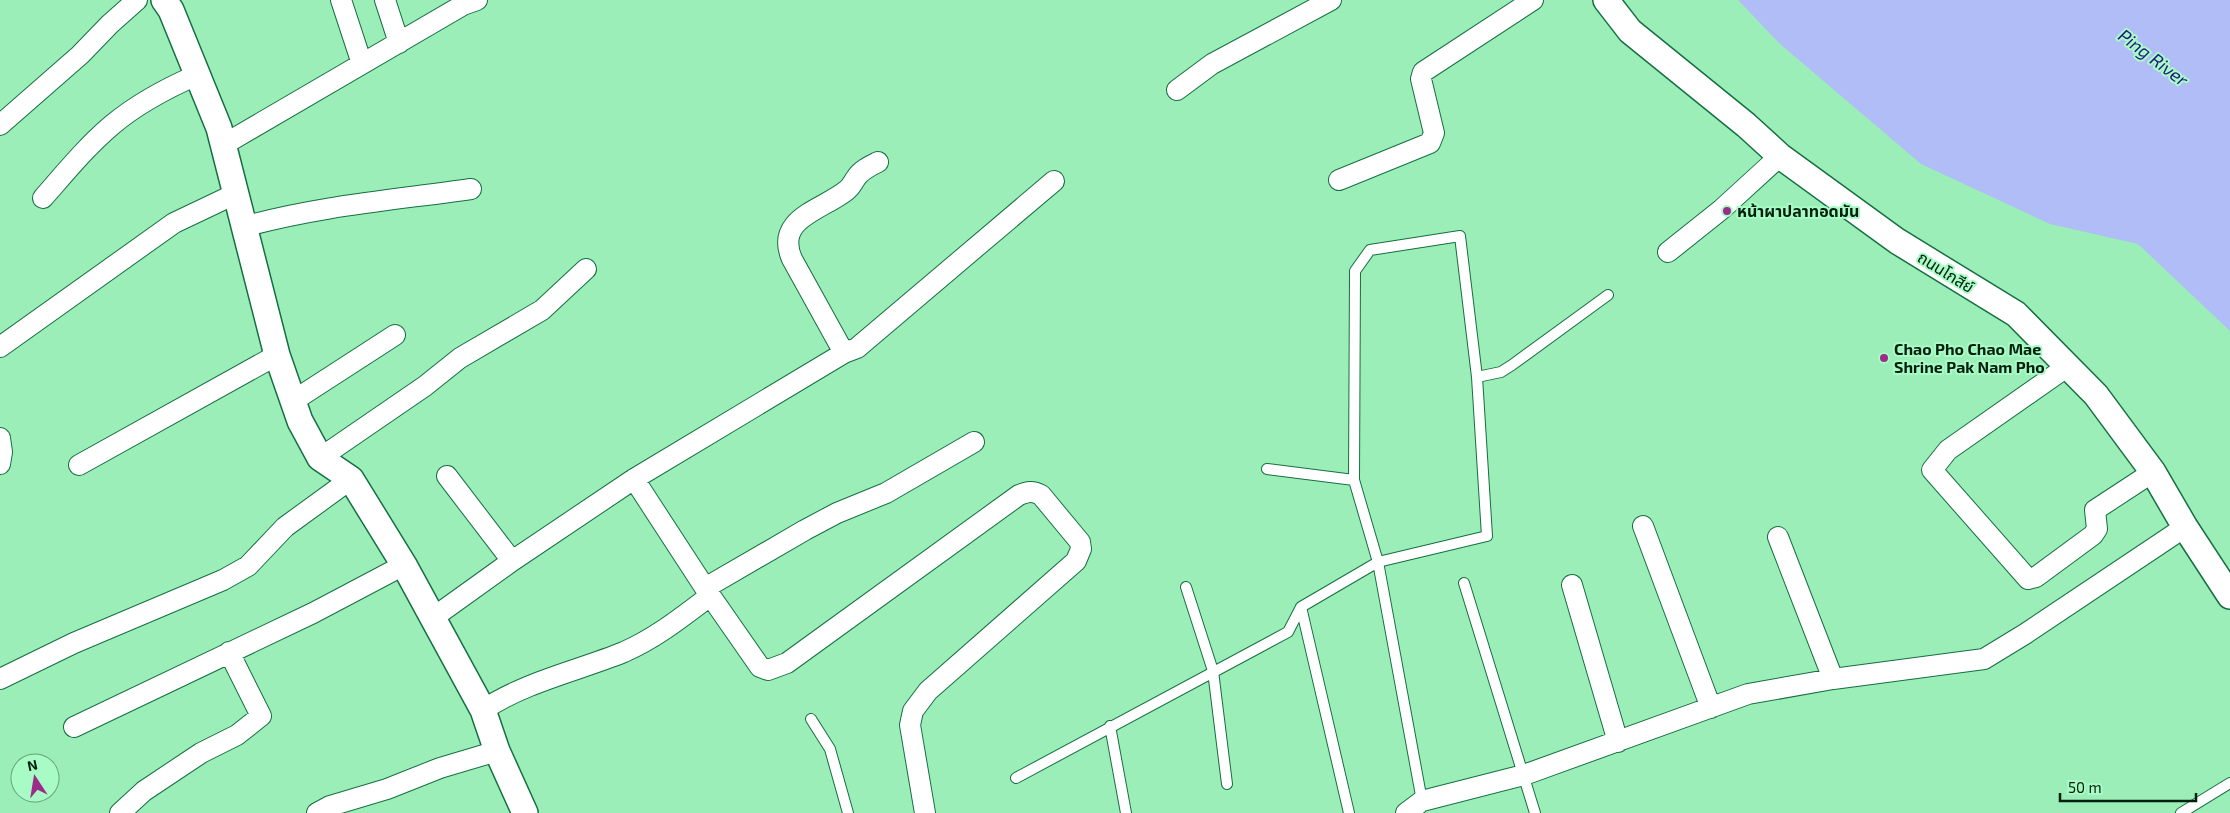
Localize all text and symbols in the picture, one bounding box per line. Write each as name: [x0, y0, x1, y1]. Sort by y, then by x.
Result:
water label: Ping River: [2114, 24, 2194, 91]
place label: หน้าผาปลาทอดมัน: [1737, 201, 1859, 220]
marker: หน้าผาปลาทอดมัน: [1721, 205, 1733, 217]
street label: ถนนโกสีย์: [1915, 247, 1978, 296]
place label: Chao Pho Chao Mae Shrine Pak Nam Pho: [1894, 339, 2045, 376]
marker: Chao Pho Chao Mae Shrine Pak Nam Pho: [1878, 352, 1890, 364]
north arrow: [10, 753, 60, 803]
text: N: [25, 755, 39, 774]
scale bar: [2060, 770, 2196, 802]
text: 50 m: [2068, 778, 2102, 796]

